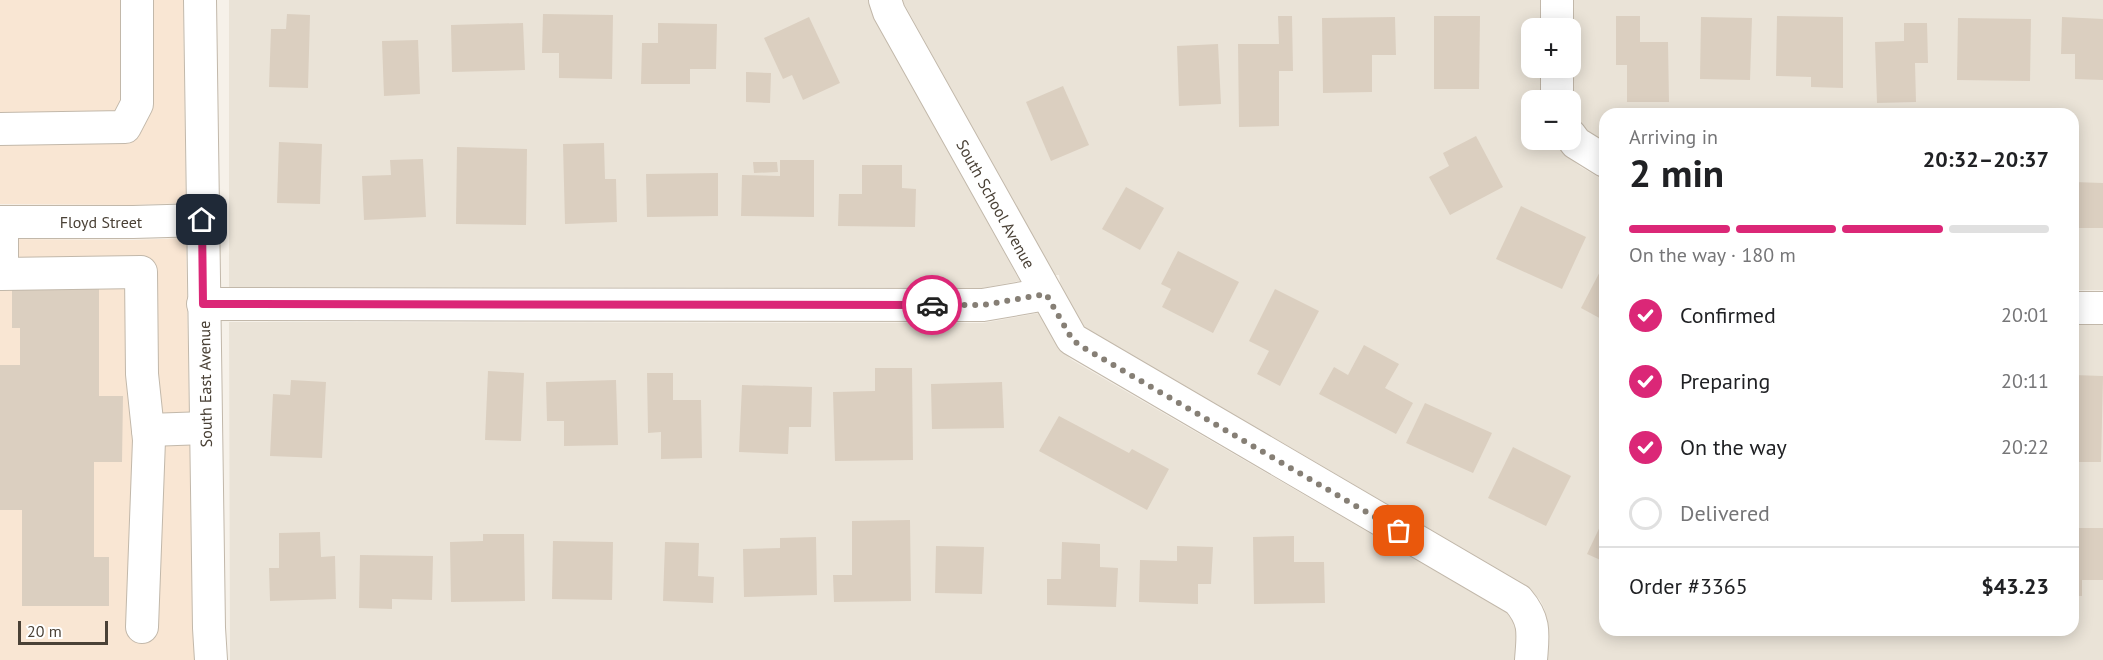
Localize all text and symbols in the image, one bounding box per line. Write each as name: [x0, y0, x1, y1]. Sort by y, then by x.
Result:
map controls: [1521, 18, 1581, 150]
button: +: [1521, 18, 1581, 78]
button: −: [1521, 90, 1581, 150]
text: Arriving in: [1629, 124, 1718, 150]
street label: South School Avenue: [952, 136, 1040, 272]
text: 20:32–20:37: [1923, 145, 2049, 173]
text: 2 min: [1629, 147, 1724, 198]
pin: [176, 194, 227, 245]
icon: home: [185, 203, 218, 236]
street label: Floyd Street: [60, 212, 143, 232]
text: On the way · 180 m: [1629, 242, 1796, 268]
courier: [902, 275, 962, 335]
icon: car: [916, 289, 949, 322]
icon: check: [1629, 299, 1662, 332]
text: Confirmed: [1680, 301, 1776, 329]
text: 20:01: [2001, 302, 2049, 328]
street label: South East Avenue: [194, 321, 216, 447]
icon: check: [1629, 365, 1662, 398]
text: Preparing: [1680, 367, 1770, 395]
text: 20:11: [2001, 368, 2049, 394]
icon: check: [1629, 431, 1662, 464]
text: On the way: [1680, 433, 1787, 461]
text: 20:22: [2001, 434, 2049, 460]
text: Delivered: [1680, 499, 1770, 527]
pin: [1373, 505, 1424, 556]
icon: bag: [1382, 514, 1415, 547]
text: Order #3365: [1629, 572, 1748, 600]
text: $43.23: [1981, 572, 2049, 600]
scale bar: [18, 618, 108, 646]
text: 20 m: [27, 621, 62, 641]

